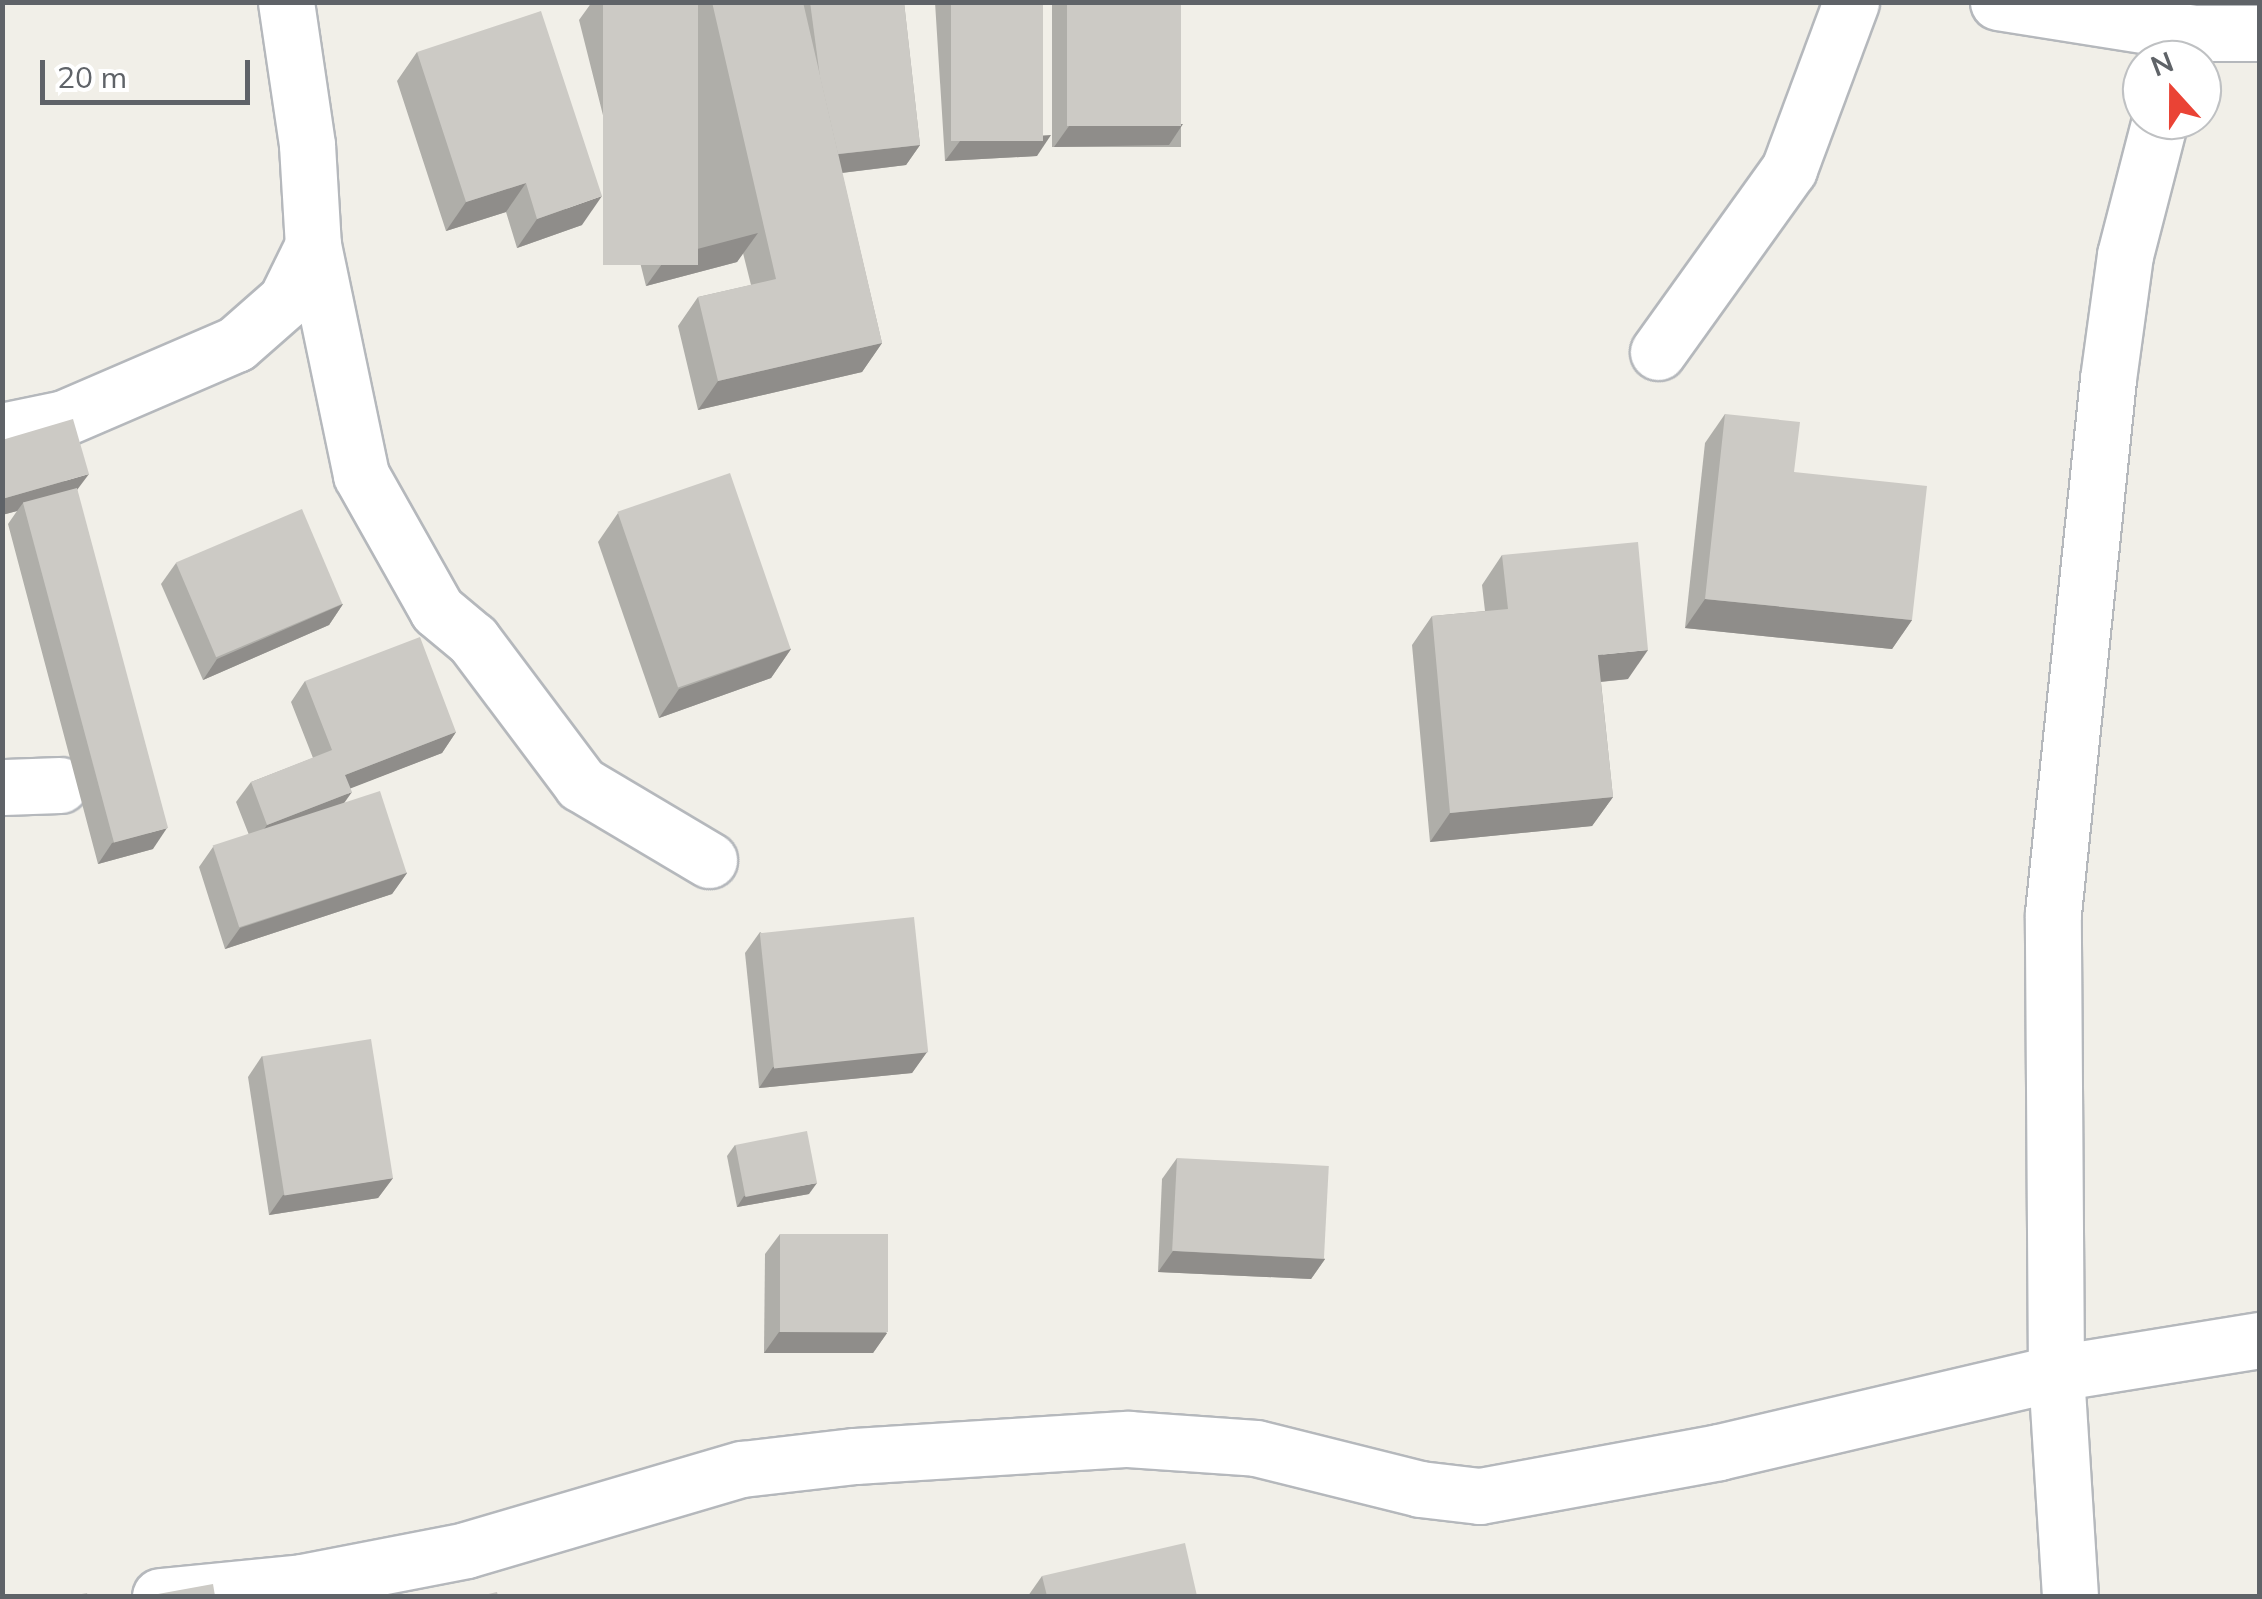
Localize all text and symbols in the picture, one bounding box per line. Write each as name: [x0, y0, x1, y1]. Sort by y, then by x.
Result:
scale bar: [45, 40, 255, 102]
north arrow: [2122, 40, 2222, 140]
text: N: [2146, 43, 2178, 84]
text: 20 m: [57, 58, 127, 96]

